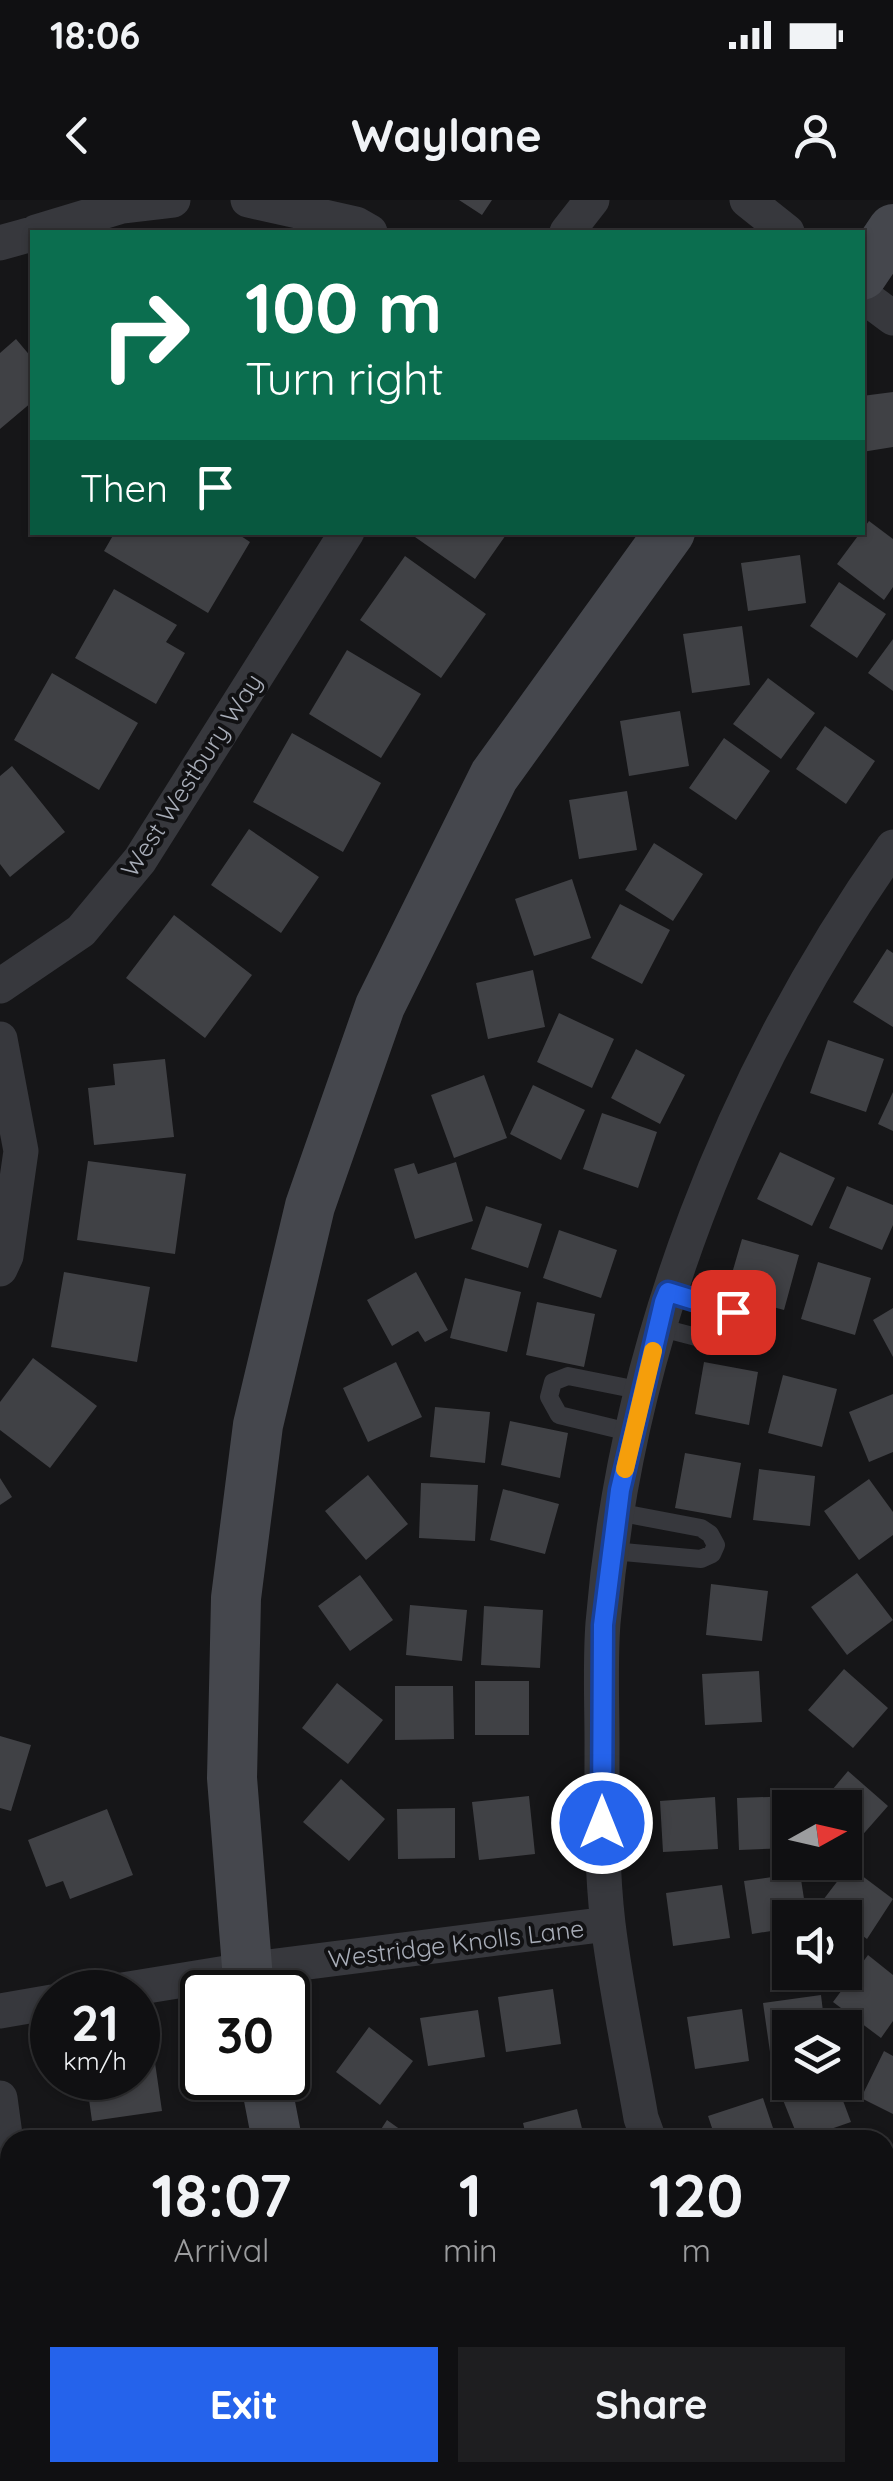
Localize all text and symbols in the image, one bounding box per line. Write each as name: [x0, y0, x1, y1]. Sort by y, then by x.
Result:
text: 18:06: [50, 11, 140, 59]
text: Waylane: [351, 107, 542, 163]
icon: back: [50, 108, 105, 163]
icon: person: [788, 108, 843, 163]
text: 100 m: [245, 263, 442, 351]
icon: right: [80, 270, 210, 400]
text: Turn right: [245, 350, 444, 406]
icon: arrive: [188, 460, 243, 515]
text: Then: [80, 464, 168, 512]
street label: West Westbury Way: [114, 667, 268, 883]
pin: [691, 1270, 776, 1355]
icon: arrive: [706, 1285, 761, 1340]
position arrow: [550, 1771, 654, 1875]
north arrow: [772, 1790, 862, 1880]
map controls: [772, 1790, 862, 2100]
button: sound: [772, 1900, 862, 1990]
street label: Westridge Knolls Lane: [326, 1912, 586, 1974]
speed limit sign: 30: [180, 1970, 310, 2100]
text: 21: [71, 1991, 119, 2054]
button: layers: [772, 2010, 862, 2100]
text: km/h: [63, 2045, 127, 2076]
text: 18:07: [152, 2157, 292, 2232]
text: 1: [459, 2157, 482, 2232]
text: 120: [649, 2157, 743, 2232]
text: Arrival: [174, 2230, 269, 2270]
text: min: [443, 2230, 498, 2270]
text: m: [682, 2230, 711, 2270]
button: Exit: [50, 2347, 438, 2462]
button: Share: [458, 2347, 845, 2462]

